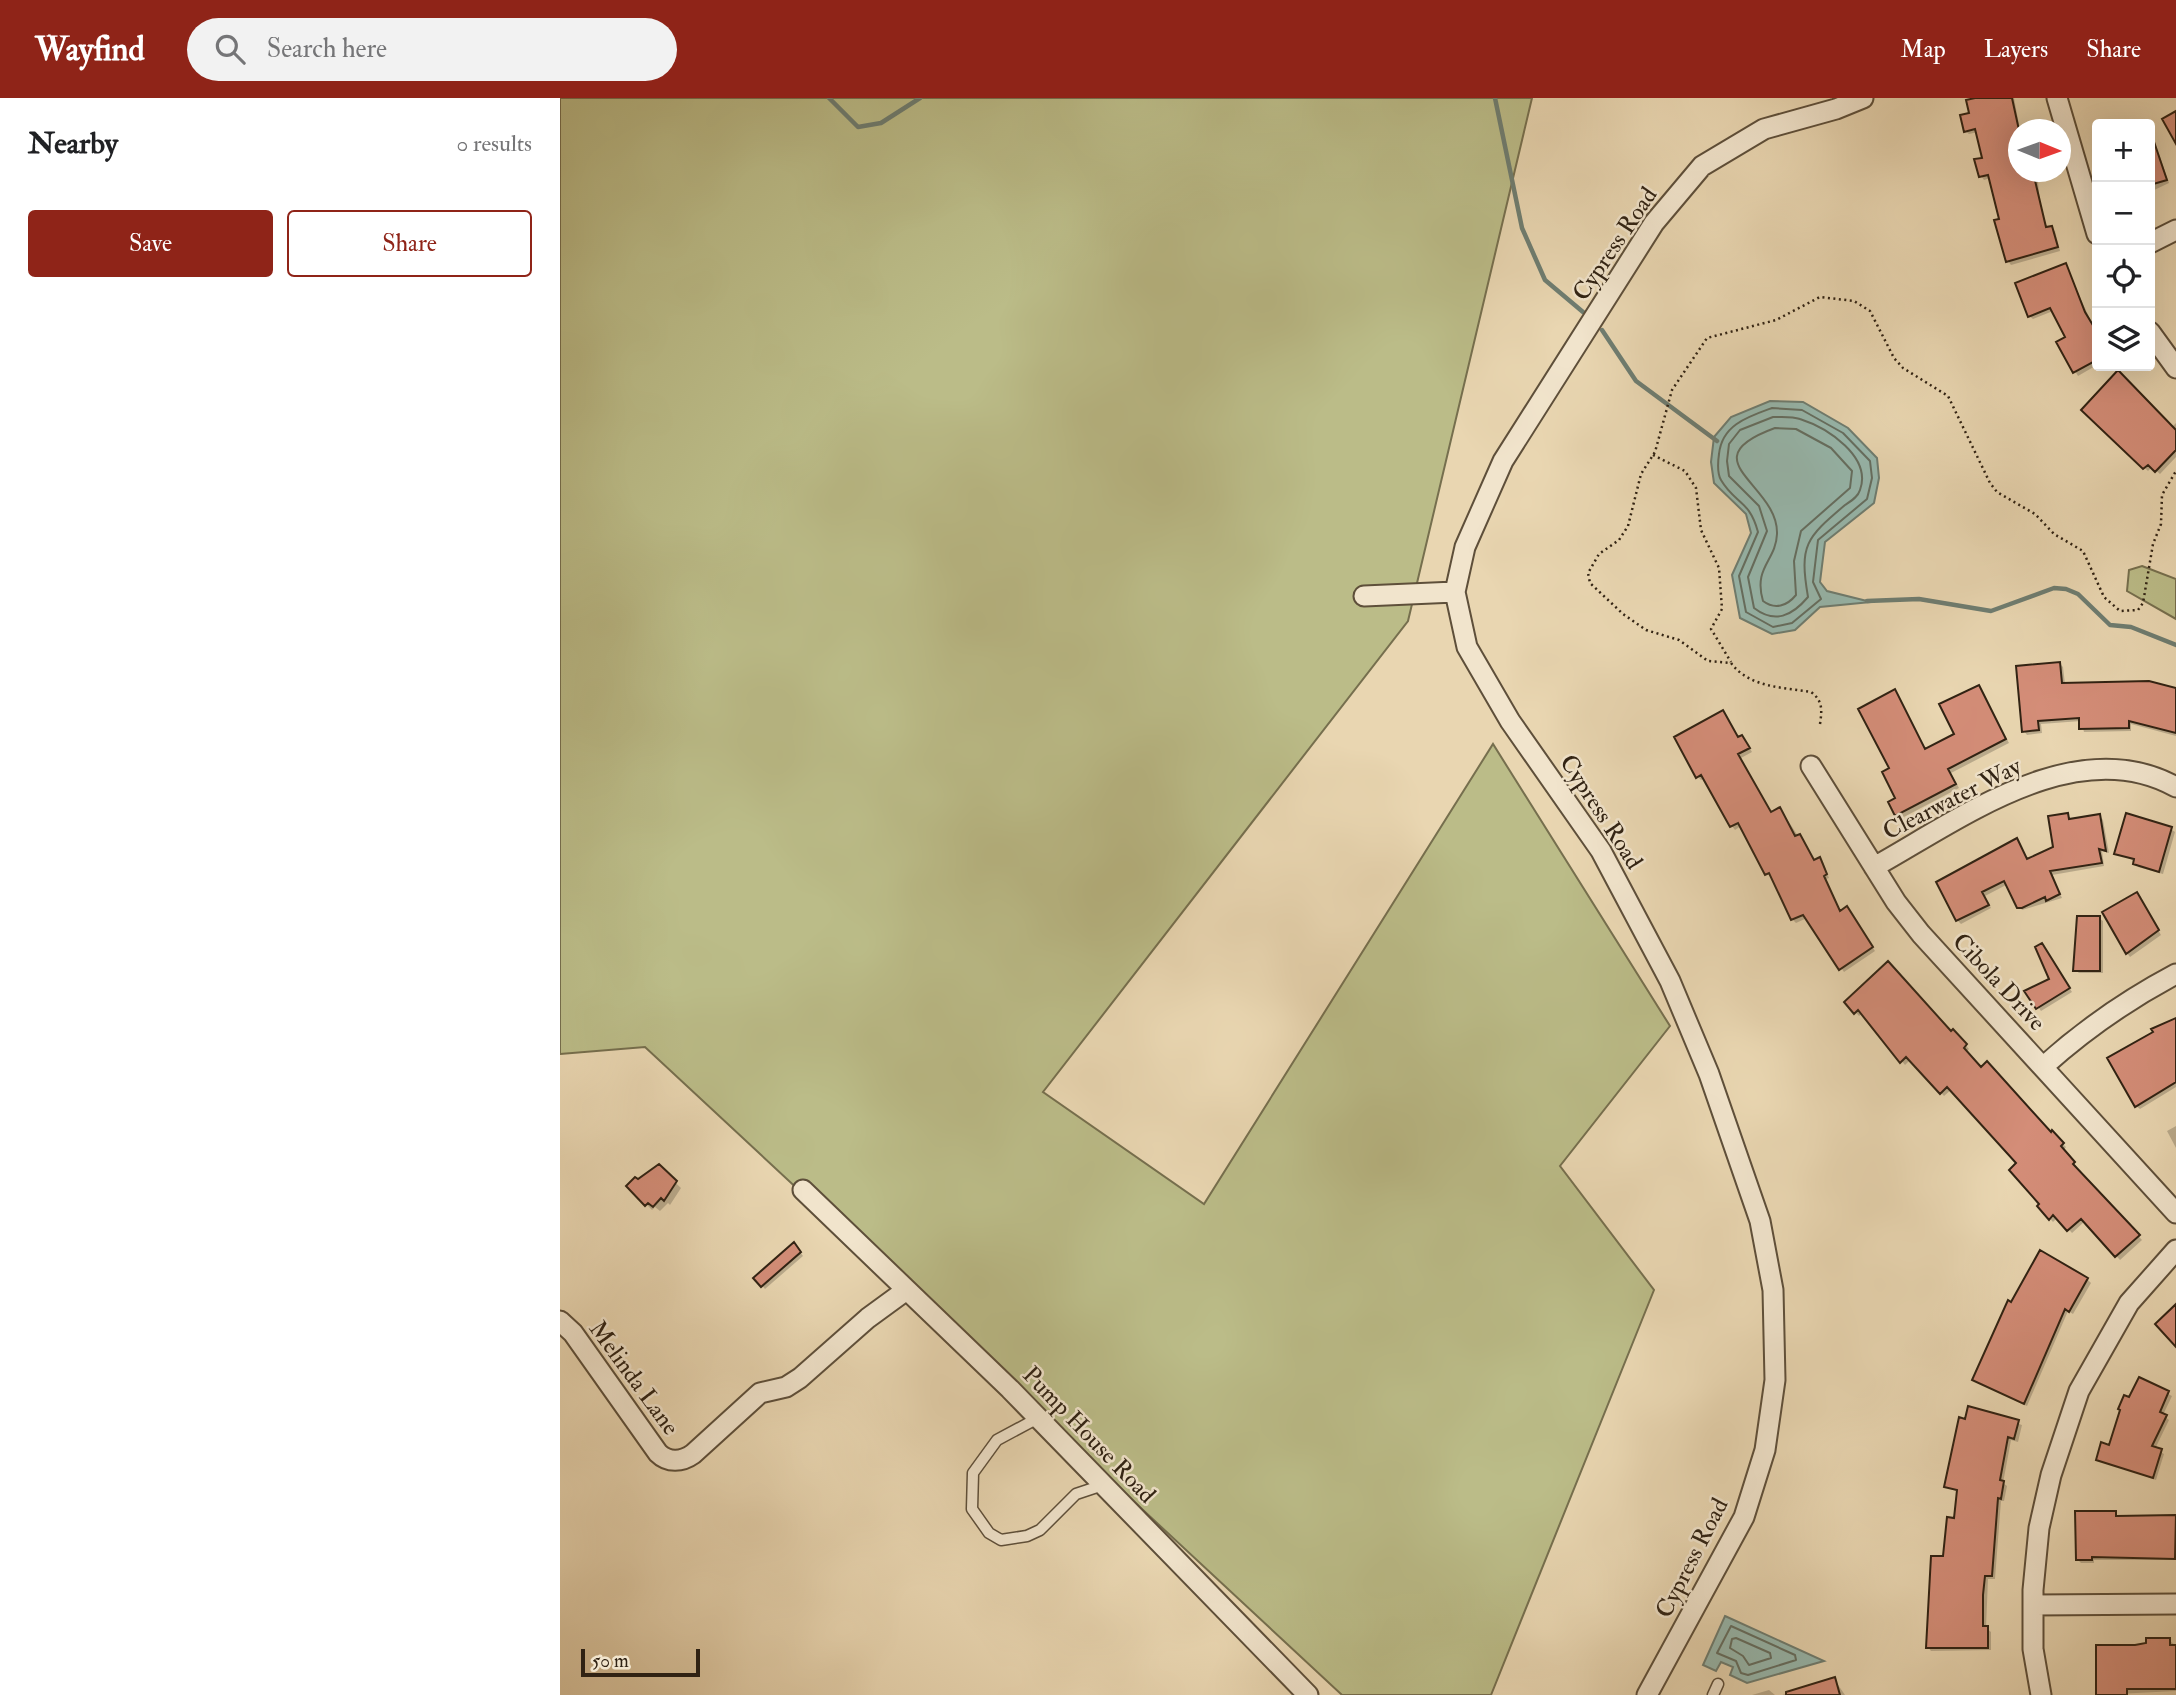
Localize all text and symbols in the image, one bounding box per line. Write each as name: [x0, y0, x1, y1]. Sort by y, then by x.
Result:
search box: [187, 18, 677, 81]
text: Wayfind: [35, 29, 145, 70]
icon: search: [211, 30, 249, 68]
text: Search here: [267, 33, 387, 65]
text: Map: [1901, 34, 1946, 65]
text: Layers: [1984, 34, 2048, 65]
text: Share: [2086, 34, 2141, 65]
north arrow: [2008, 119, 2071, 182]
map controls: [2092, 119, 2155, 371]
button: +: [2092, 119, 2155, 182]
text: Nearby: [28, 125, 118, 162]
text: 0 results: [456, 129, 532, 158]
street label: Cypress Road: [1566, 181, 1664, 307]
button: −: [2092, 182, 2155, 245]
button: Save: [28, 210, 273, 277]
button: Share: [287, 210, 532, 277]
button: locate: [2092, 245, 2155, 308]
button: layers: [2092, 308, 2155, 371]
street label: Cypress Road: [1552, 749, 1650, 875]
street label: Clearwater Way: [1878, 751, 2027, 847]
street label: Cibola Drive: [1946, 926, 2052, 1038]
street label: Melinda Lane: [582, 1315, 686, 1441]
street label: Pump House Road: [1016, 1360, 1162, 1510]
street label: Cypress Road: [1649, 1493, 1736, 1623]
scale bar: [581, 1646, 700, 1678]
text: 50 m: [592, 1649, 629, 1673]

